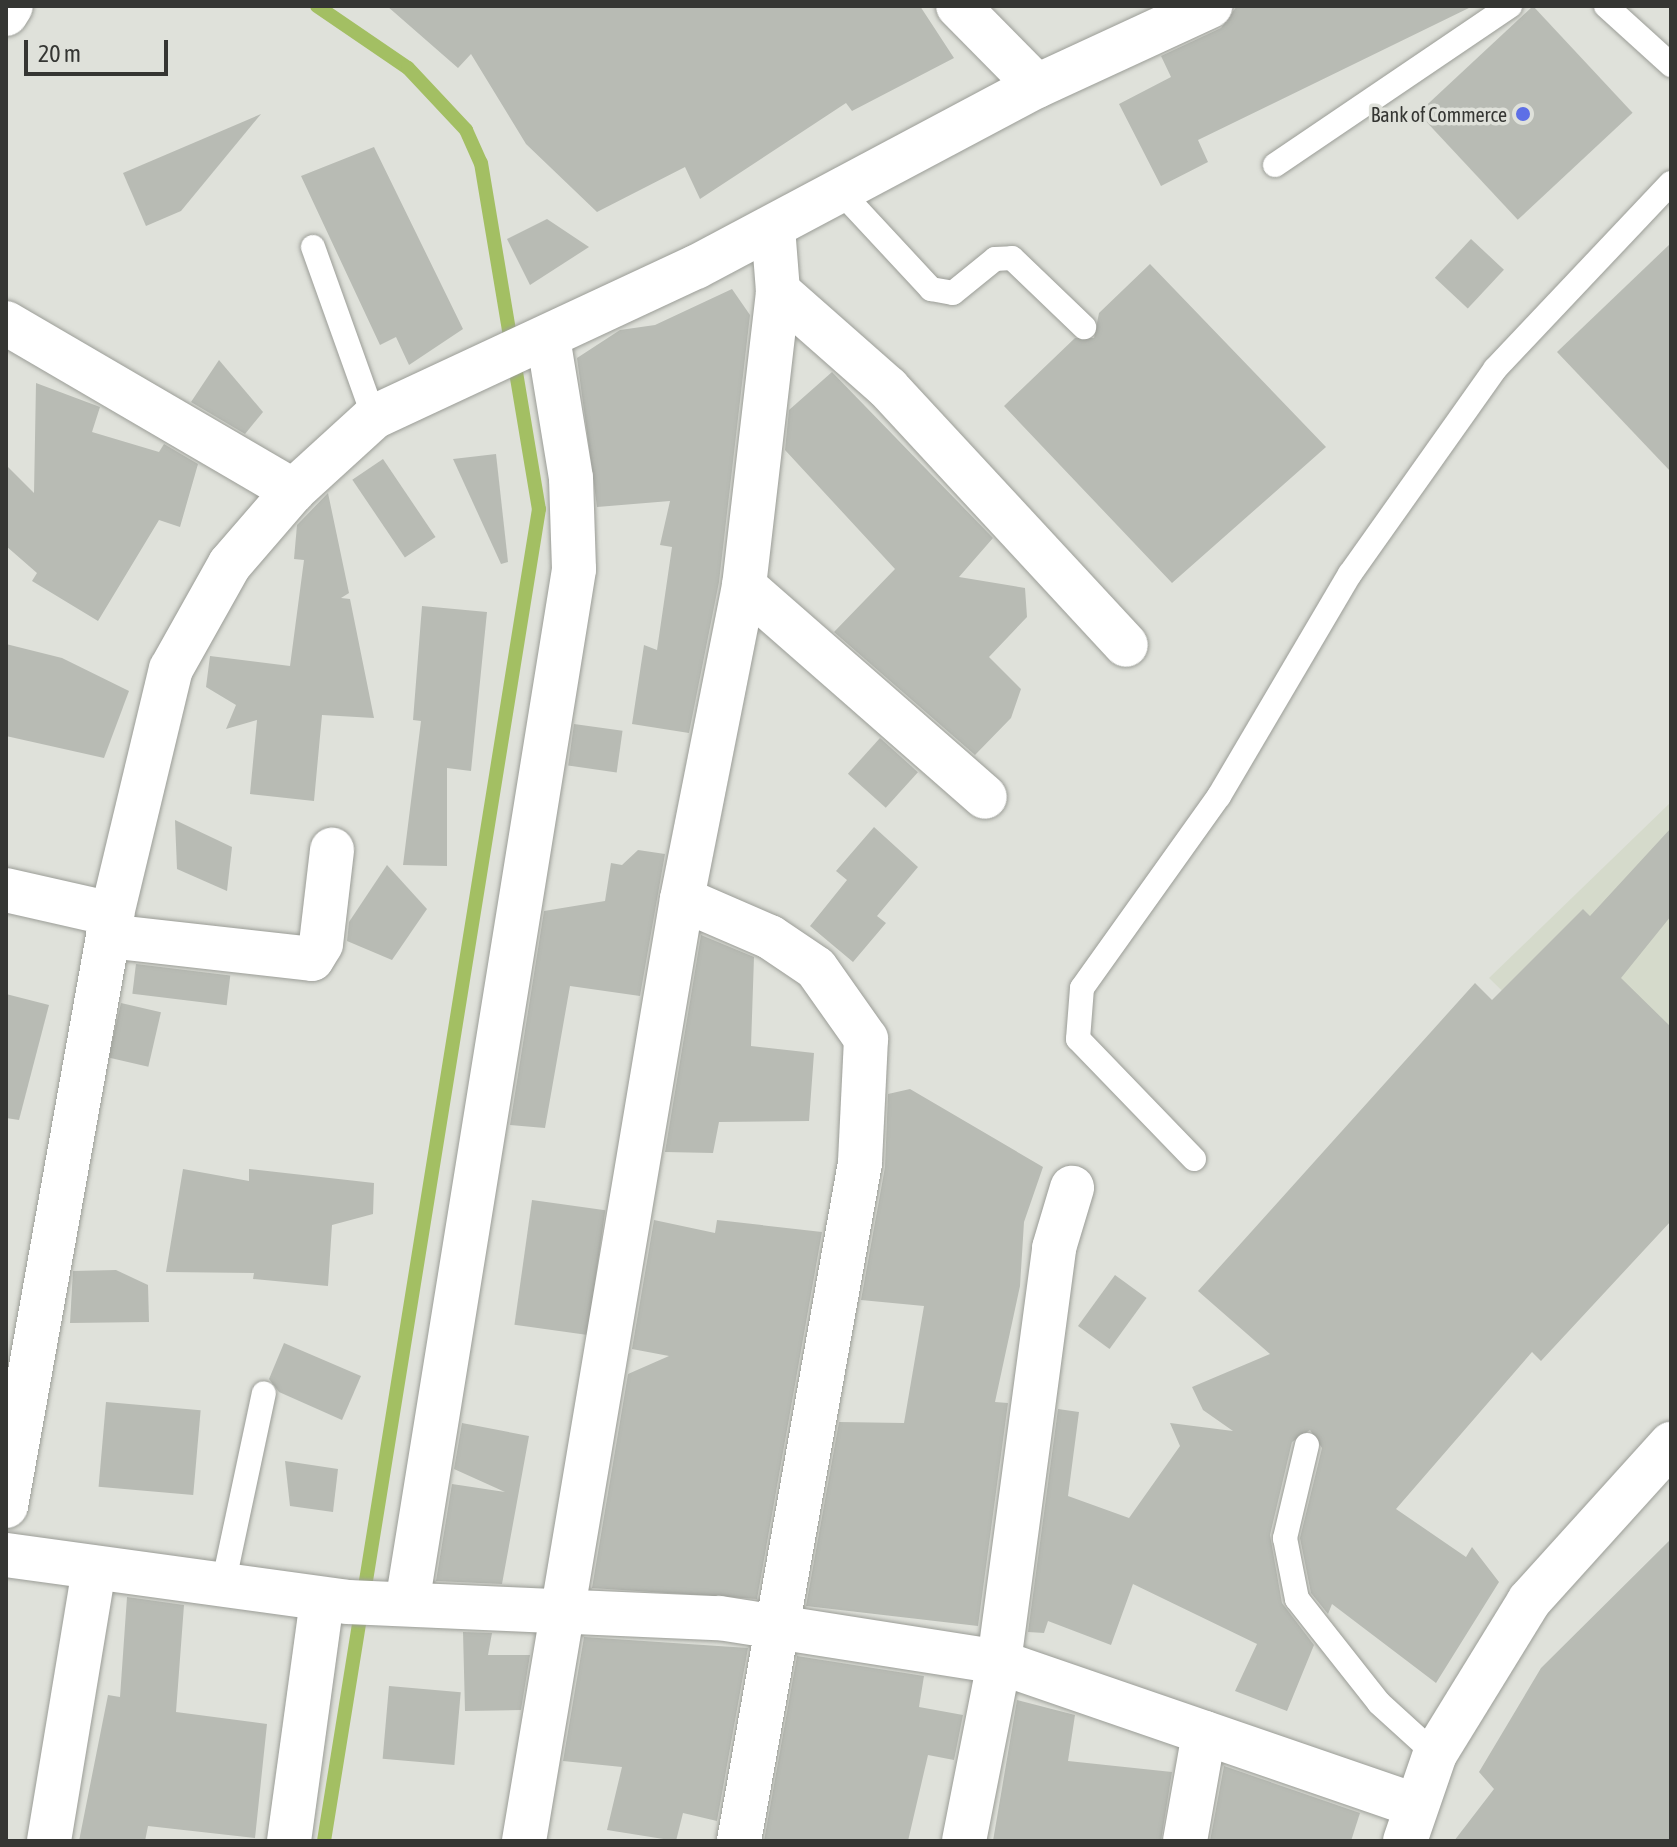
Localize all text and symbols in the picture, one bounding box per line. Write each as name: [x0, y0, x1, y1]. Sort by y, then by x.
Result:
scale bar: [28, 24, 172, 74]
text: 20 m: [38, 40, 81, 67]
place label: Bank of Commerce: [1371, 102, 1507, 126]
marker: Bank of Commerce: [1514, 105, 1532, 123]

